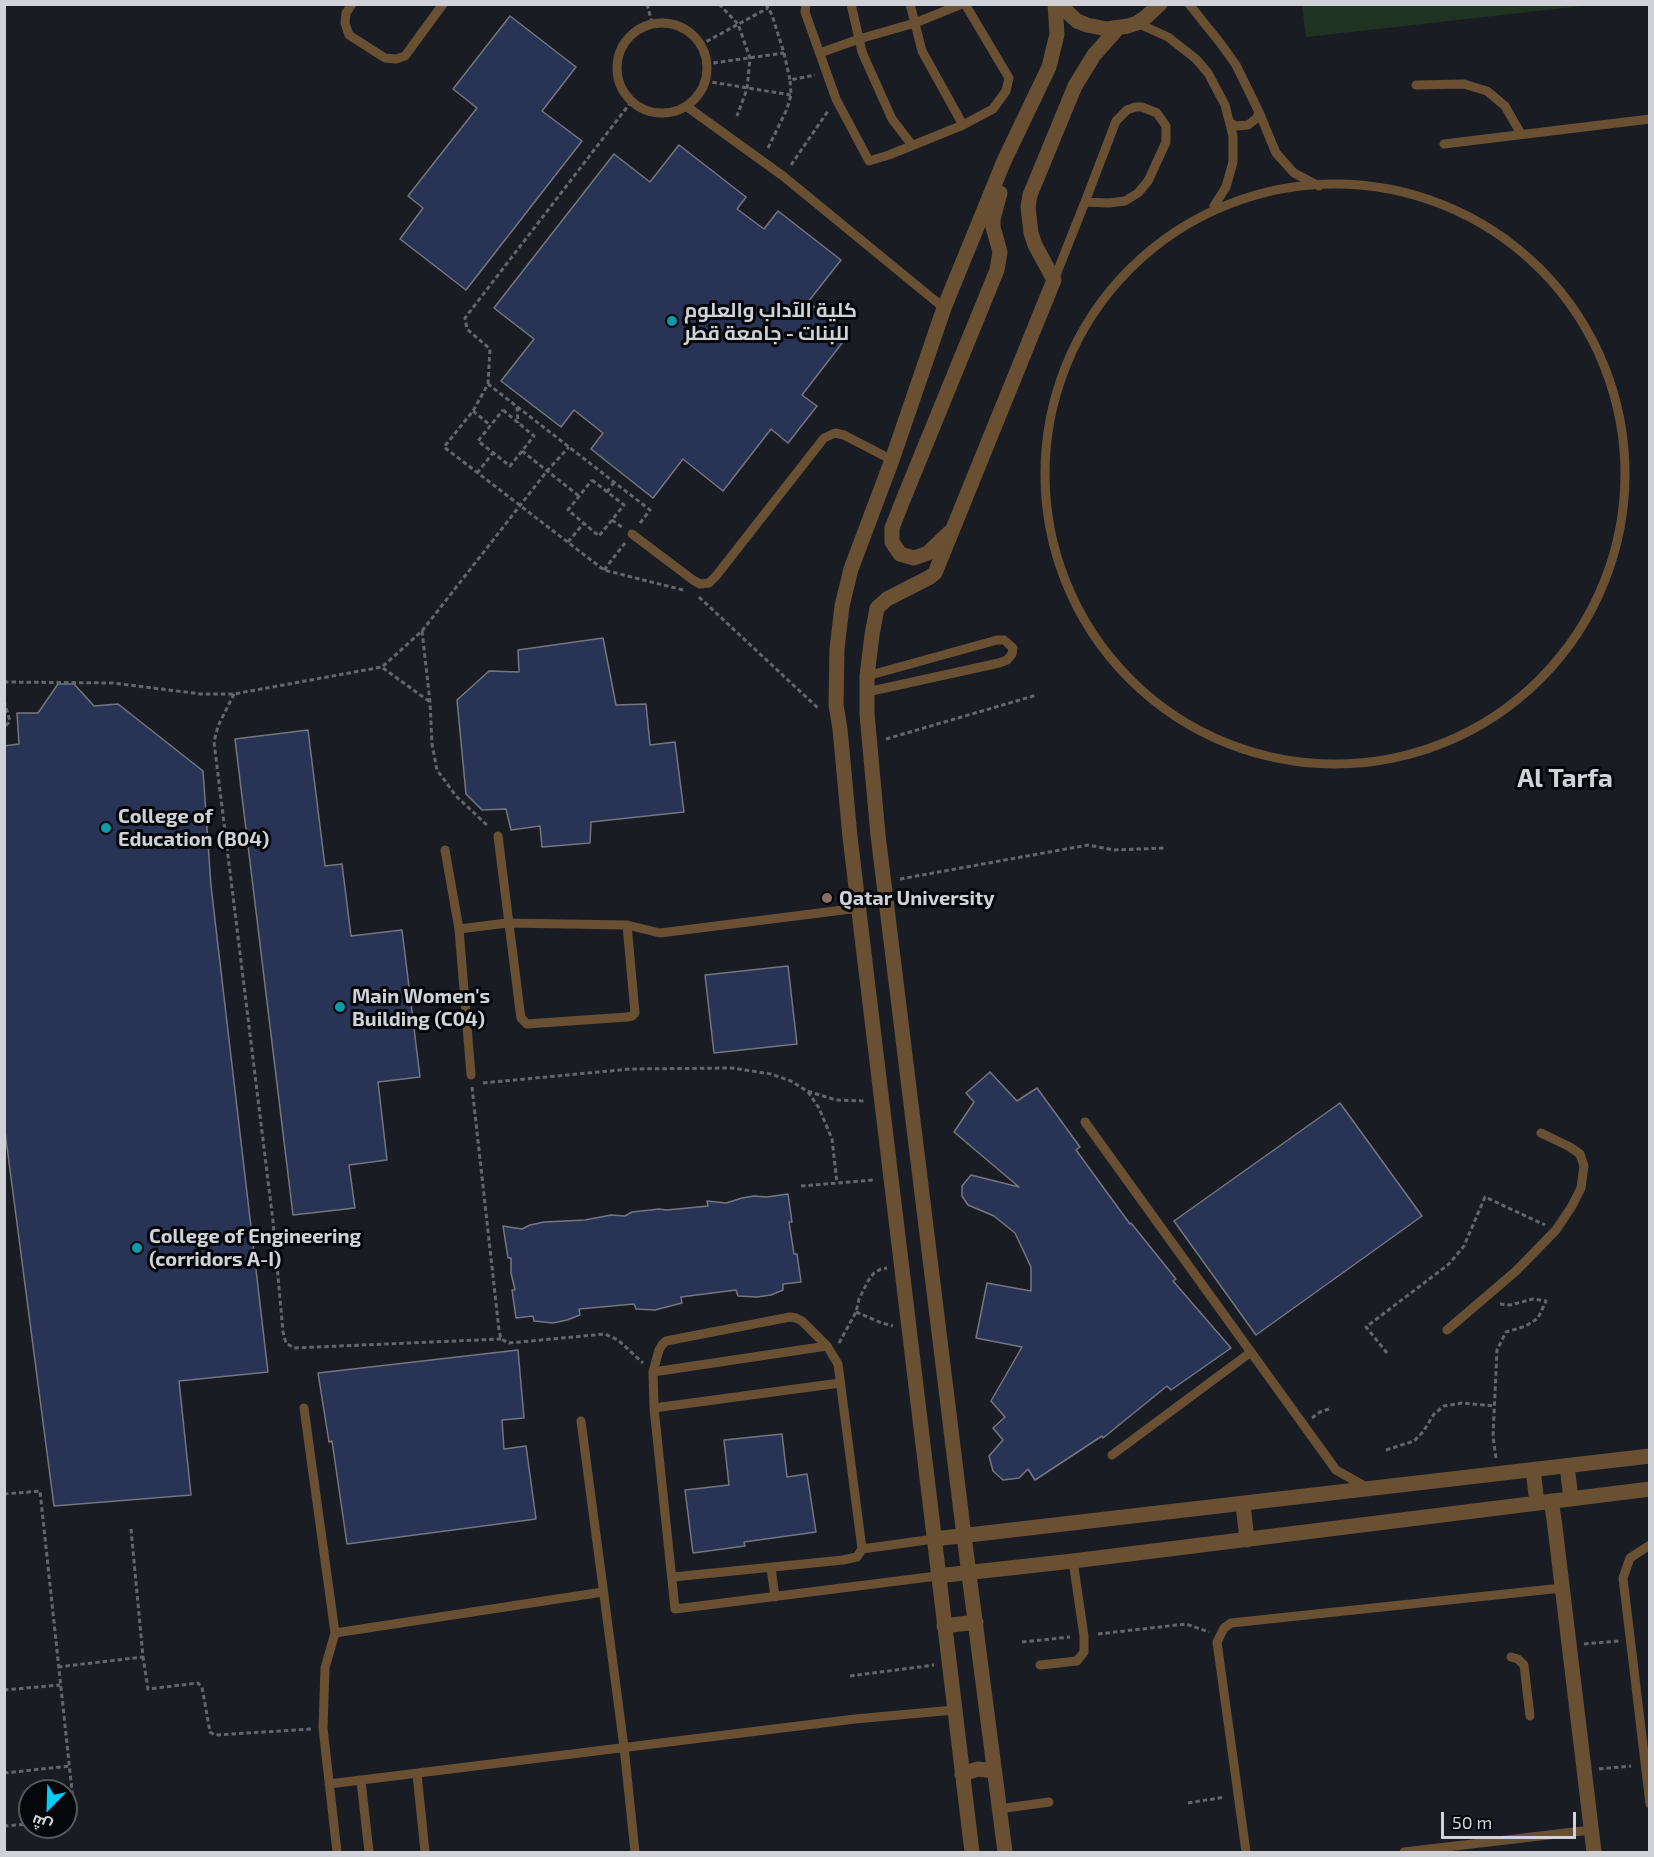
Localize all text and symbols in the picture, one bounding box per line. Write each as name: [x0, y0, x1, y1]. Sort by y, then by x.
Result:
place label: كلية الآداب والعلوم للبنات - جامعة قطر: [684, 298, 857, 345]
marker: كلية الآداب والعلوم للبنات - جامعة قطر: [665, 314, 679, 328]
district label: Al Tarfa: [1517, 762, 1613, 794]
place label: College of Education (B04): [118, 804, 269, 851]
marker: College of Education (B04): [99, 821, 113, 835]
place label: Qatar University: [839, 886, 994, 910]
marker: Qatar University: [820, 891, 834, 905]
place label: Main Women's Building (C04): [352, 984, 490, 1031]
marker: Main Women's Building (C04): [333, 1000, 347, 1014]
place label: College of Engineering (corridors A-I): [149, 1224, 361, 1271]
marker: College of Engineering (corridors A-I): [130, 1241, 144, 1255]
north arrow: [18, 1779, 78, 1839]
scale bar: [1444, 1800, 1579, 1838]
text: ش: [28, 1811, 55, 1837]
text: 50 m: [1452, 1811, 1492, 1833]

